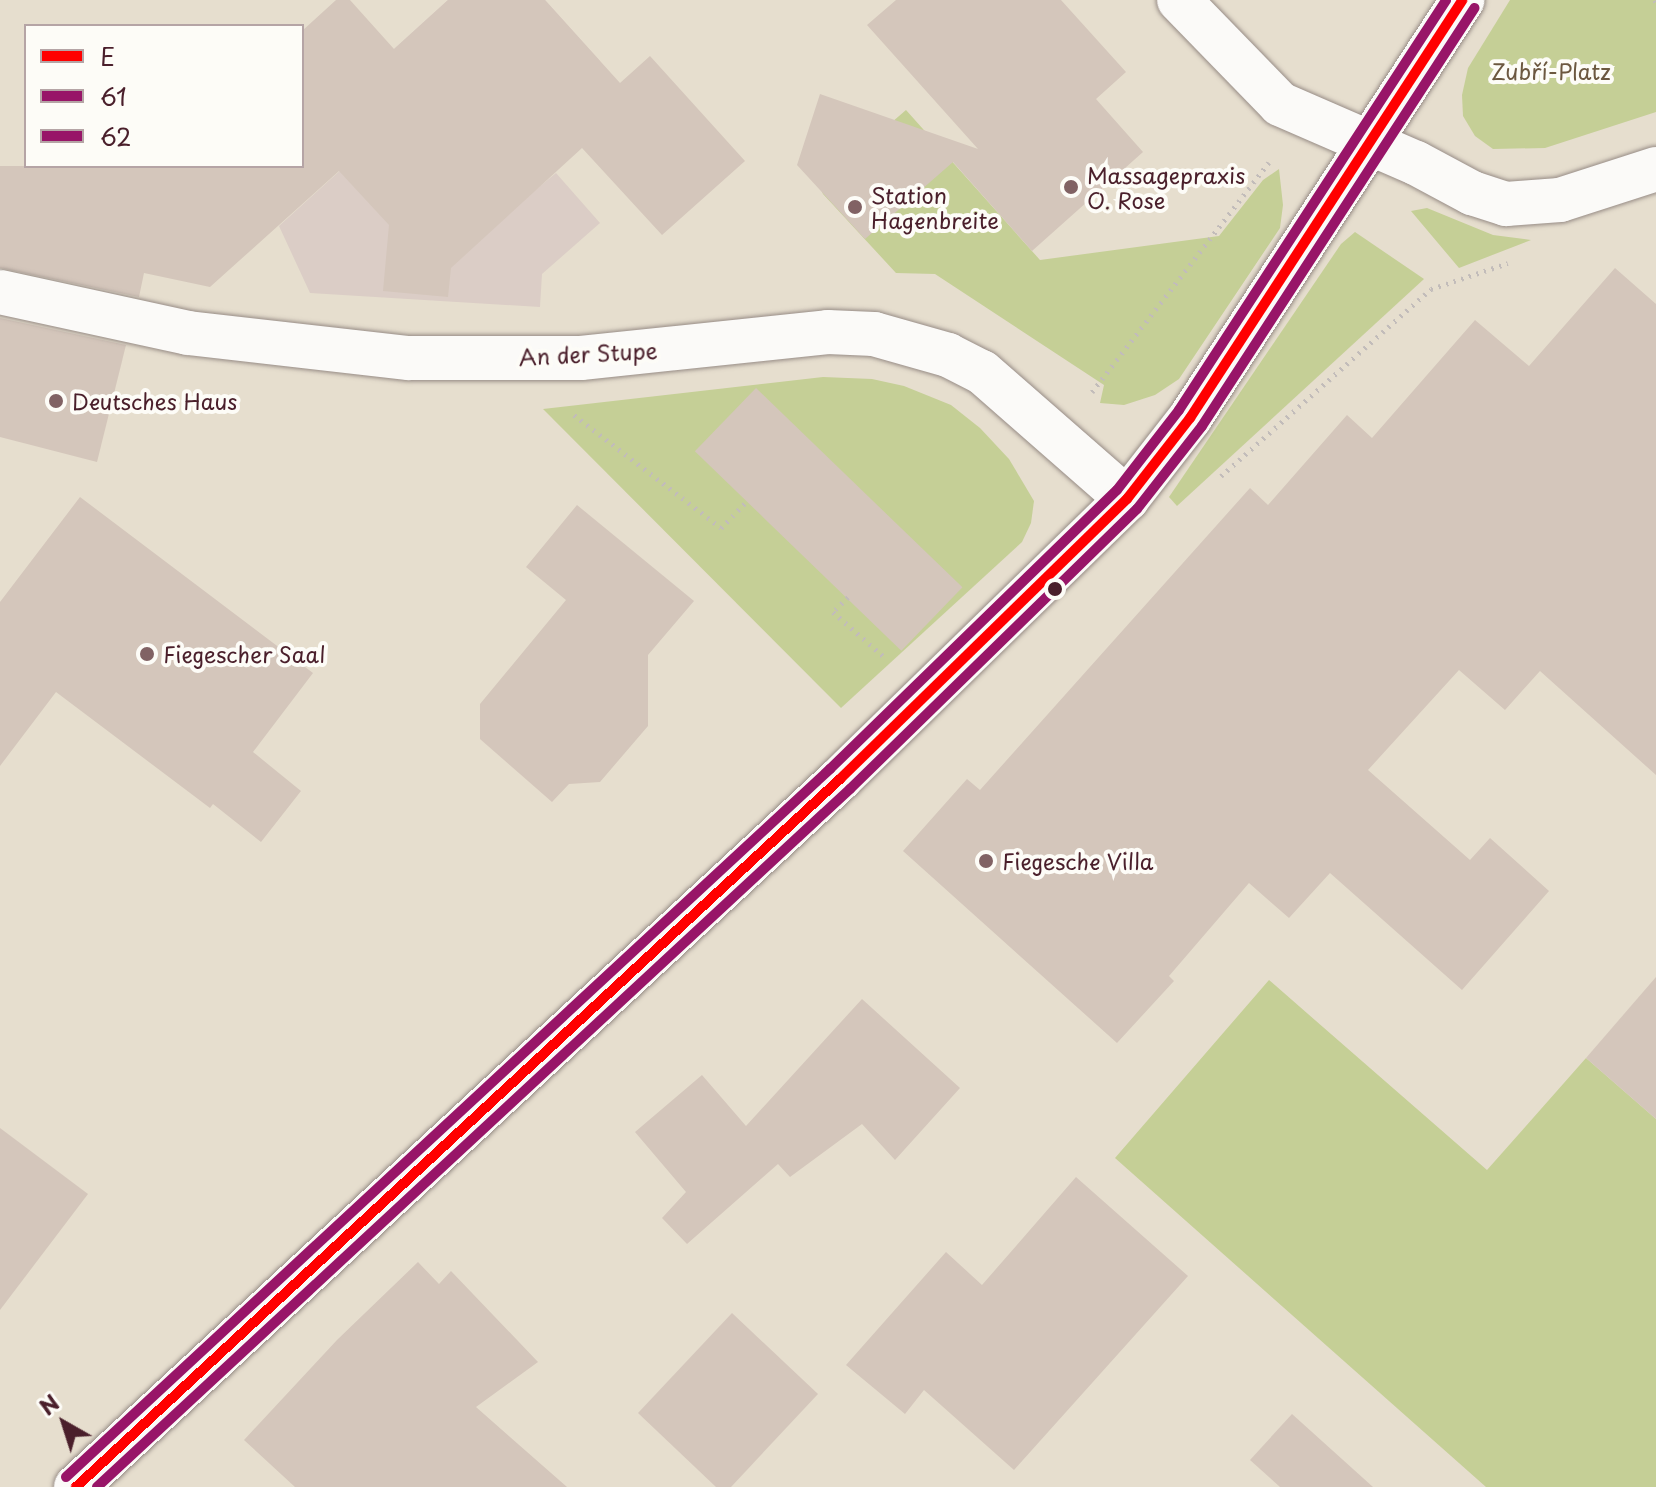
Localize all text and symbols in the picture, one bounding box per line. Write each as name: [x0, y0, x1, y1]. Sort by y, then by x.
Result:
legend: [24, 24, 304, 168]
text: E: [100, 38, 115, 74]
park label: Zubří-Platz: [1491, 58, 1611, 84]
text: 61: [100, 78, 127, 114]
text: 62: [100, 118, 132, 154]
place label: Massagepraxis O. Rose: [1087, 161, 1245, 212]
marker: Massagepraxis O. Rose: [1062, 178, 1080, 196]
place label: Station Hagenbreite: [871, 181, 999, 232]
marker: Station Hagenbreite: [846, 198, 864, 216]
street label: An der Stupe: [518, 336, 658, 370]
place label: Deutsches Haus: [72, 388, 237, 414]
marker: Deutsches Haus: [47, 392, 65, 410]
unlabelled marker: [1047, 581, 1063, 597]
place label: Fiegescher Saal: [163, 641, 326, 667]
marker: Fiegescher Saal: [138, 645, 156, 663]
place label: Fiegesche Villa: [1002, 848, 1155, 874]
marker: Fiegesche Villa: [977, 852, 995, 870]
north arrow: [24, 1383, 104, 1463]
text: N: [31, 1386, 66, 1422]

